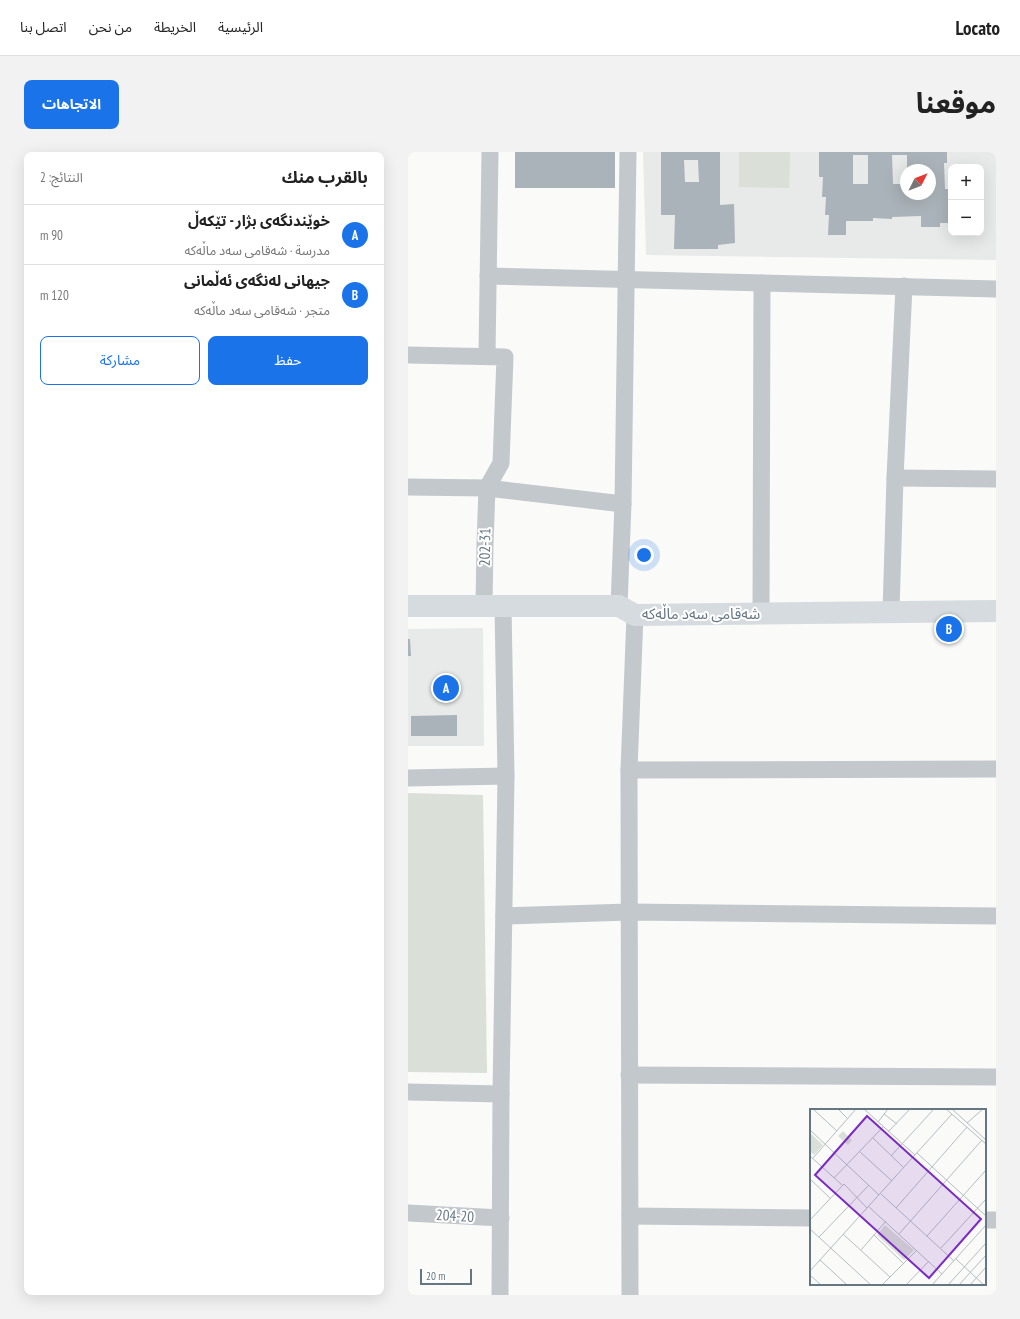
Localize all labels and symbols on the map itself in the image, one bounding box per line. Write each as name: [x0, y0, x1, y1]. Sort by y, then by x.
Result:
north arrow: [900, 164, 936, 200]
street label: 202-31: [475, 528, 494, 566]
your location: [634, 545, 654, 565]
street label: شەقامی سەد ماڵەکە: [642, 603, 760, 623]
pin: B: [936, 614, 962, 644]
pin: A: [433, 673, 459, 703]
inset map: [810, 1109, 986, 1285]
street label: 204-20: [435, 1205, 475, 1226]
scale bar: [420, 1267, 472, 1286]

